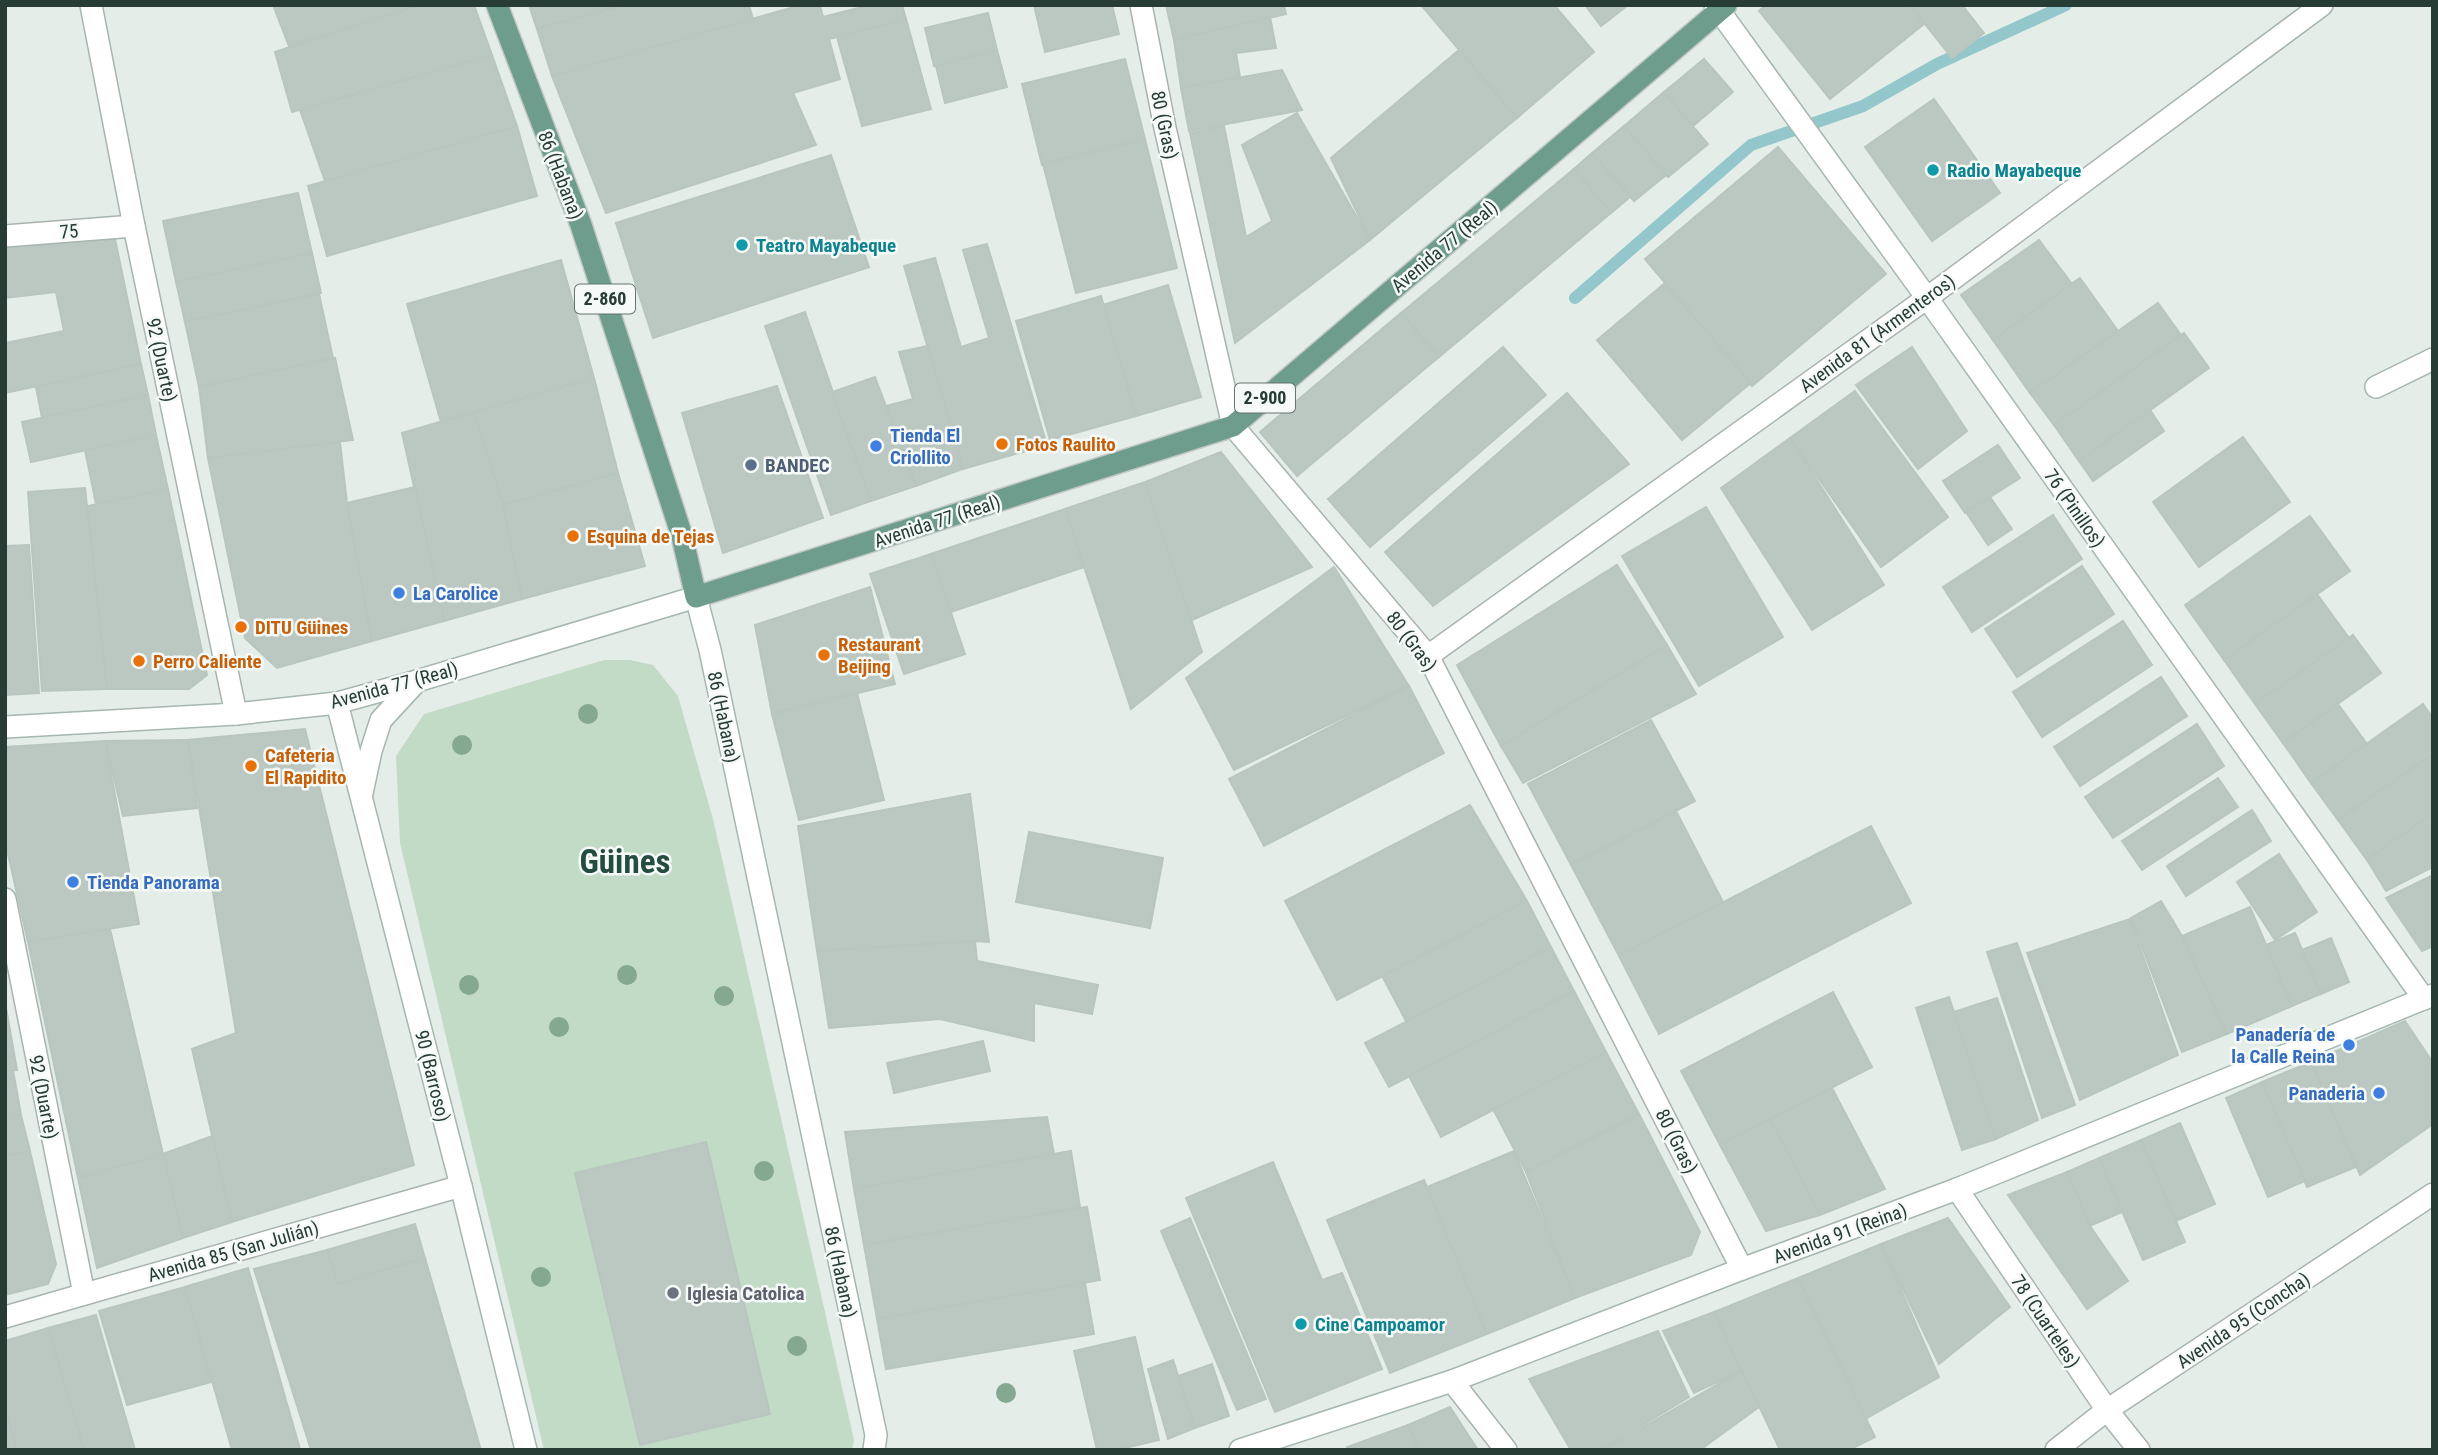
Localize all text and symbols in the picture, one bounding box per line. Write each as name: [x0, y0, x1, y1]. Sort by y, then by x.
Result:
street label: 80 (Gras): [1146, 89, 1183, 162]
street label: 86 (Habana): [533, 128, 588, 223]
place label: Radio Mayabeque: [1947, 159, 2081, 182]
marker: Radio Mayabeque: [1925, 162, 1941, 178]
street label: Avenida 77 (Real): [1387, 195, 1502, 297]
street label: 75: [59, 219, 79, 244]
place label: Teatro Mayabeque: [756, 234, 896, 257]
marker: Teatro Mayabeque: [734, 237, 750, 253]
street label: Avenida 81 (Armenteros): [1795, 269, 1959, 398]
road number: 2-860: [575, 284, 635, 314]
street label: 92 (Duarte): [141, 316, 182, 404]
road number: 2-900: [1235, 384, 1295, 412]
place label: Tienda El Criollito: [890, 424, 960, 469]
place label: Fotos Raulito: [1016, 433, 1116, 456]
marker: Fotos Raulito: [994, 436, 1010, 452]
marker: Tienda El Criollito: [868, 438, 884, 454]
place label: BANDEC: [765, 454, 830, 477]
marker: BANDEC: [743, 457, 759, 473]
street label: 76 (Pinillos): [2039, 465, 2110, 552]
street label: Avenida 77 (Real): [871, 490, 1003, 553]
place label: Esquina de Tejas: [587, 525, 714, 548]
marker: Esquina de Tejas: [565, 528, 581, 544]
place label: La Carolice: [413, 582, 498, 605]
marker: La Carolice: [391, 585, 407, 601]
street label: 80 (Gras): [1381, 607, 1442, 676]
place label: DITU Güines: [255, 616, 348, 639]
marker: DITU Güines: [233, 619, 249, 635]
place label: Restaurant Beijing: [838, 633, 921, 678]
marker: Restaurant Beijing: [816, 647, 832, 663]
place label: Perro Caliente: [153, 650, 262, 673]
marker: Perro Caliente: [131, 653, 147, 669]
street label: Avenida 77 (Real): [328, 657, 461, 714]
street label: 86 (Habana): [703, 669, 744, 765]
place label: Cafeteria El Rapidito: [265, 744, 346, 789]
marker: Cafeteria El Rapidito: [243, 758, 259, 774]
district label: Güines: [580, 842, 670, 881]
place label: Tienda Panorama: [87, 871, 220, 894]
marker: Tienda Panorama: [65, 874, 81, 890]
place label: Panadería de la Calle Reina: [2231, 1023, 2335, 1068]
street label: 90 (Barroso): [410, 1028, 455, 1124]
marker: Panadería de la Calle Reina: [2341, 1037, 2357, 1053]
street label: 92 (Duarte): [24, 1053, 63, 1141]
place label: Panaderia: [2289, 1082, 2365, 1105]
marker: Panaderia: [2371, 1085, 2387, 1101]
street label: 80 (Gras): [1651, 1105, 1703, 1177]
street label: Avenida 91 (Reina): [1770, 1199, 1910, 1268]
street label: Avenida 85 (San Julián): [145, 1216, 321, 1287]
street label: 86 (Habana): [820, 1224, 861, 1320]
street label: Avenida 95 (Concha): [2172, 1267, 2314, 1373]
street label: 78 (Cuarteles): [2006, 1271, 2085, 1372]
place label: Iglesia Catolica: [687, 1282, 804, 1305]
marker: Iglesia Catolica: [665, 1285, 681, 1301]
place label: Cine Campoamor: [1315, 1313, 1445, 1336]
marker: Cine Campoamor: [1293, 1316, 1309, 1332]

